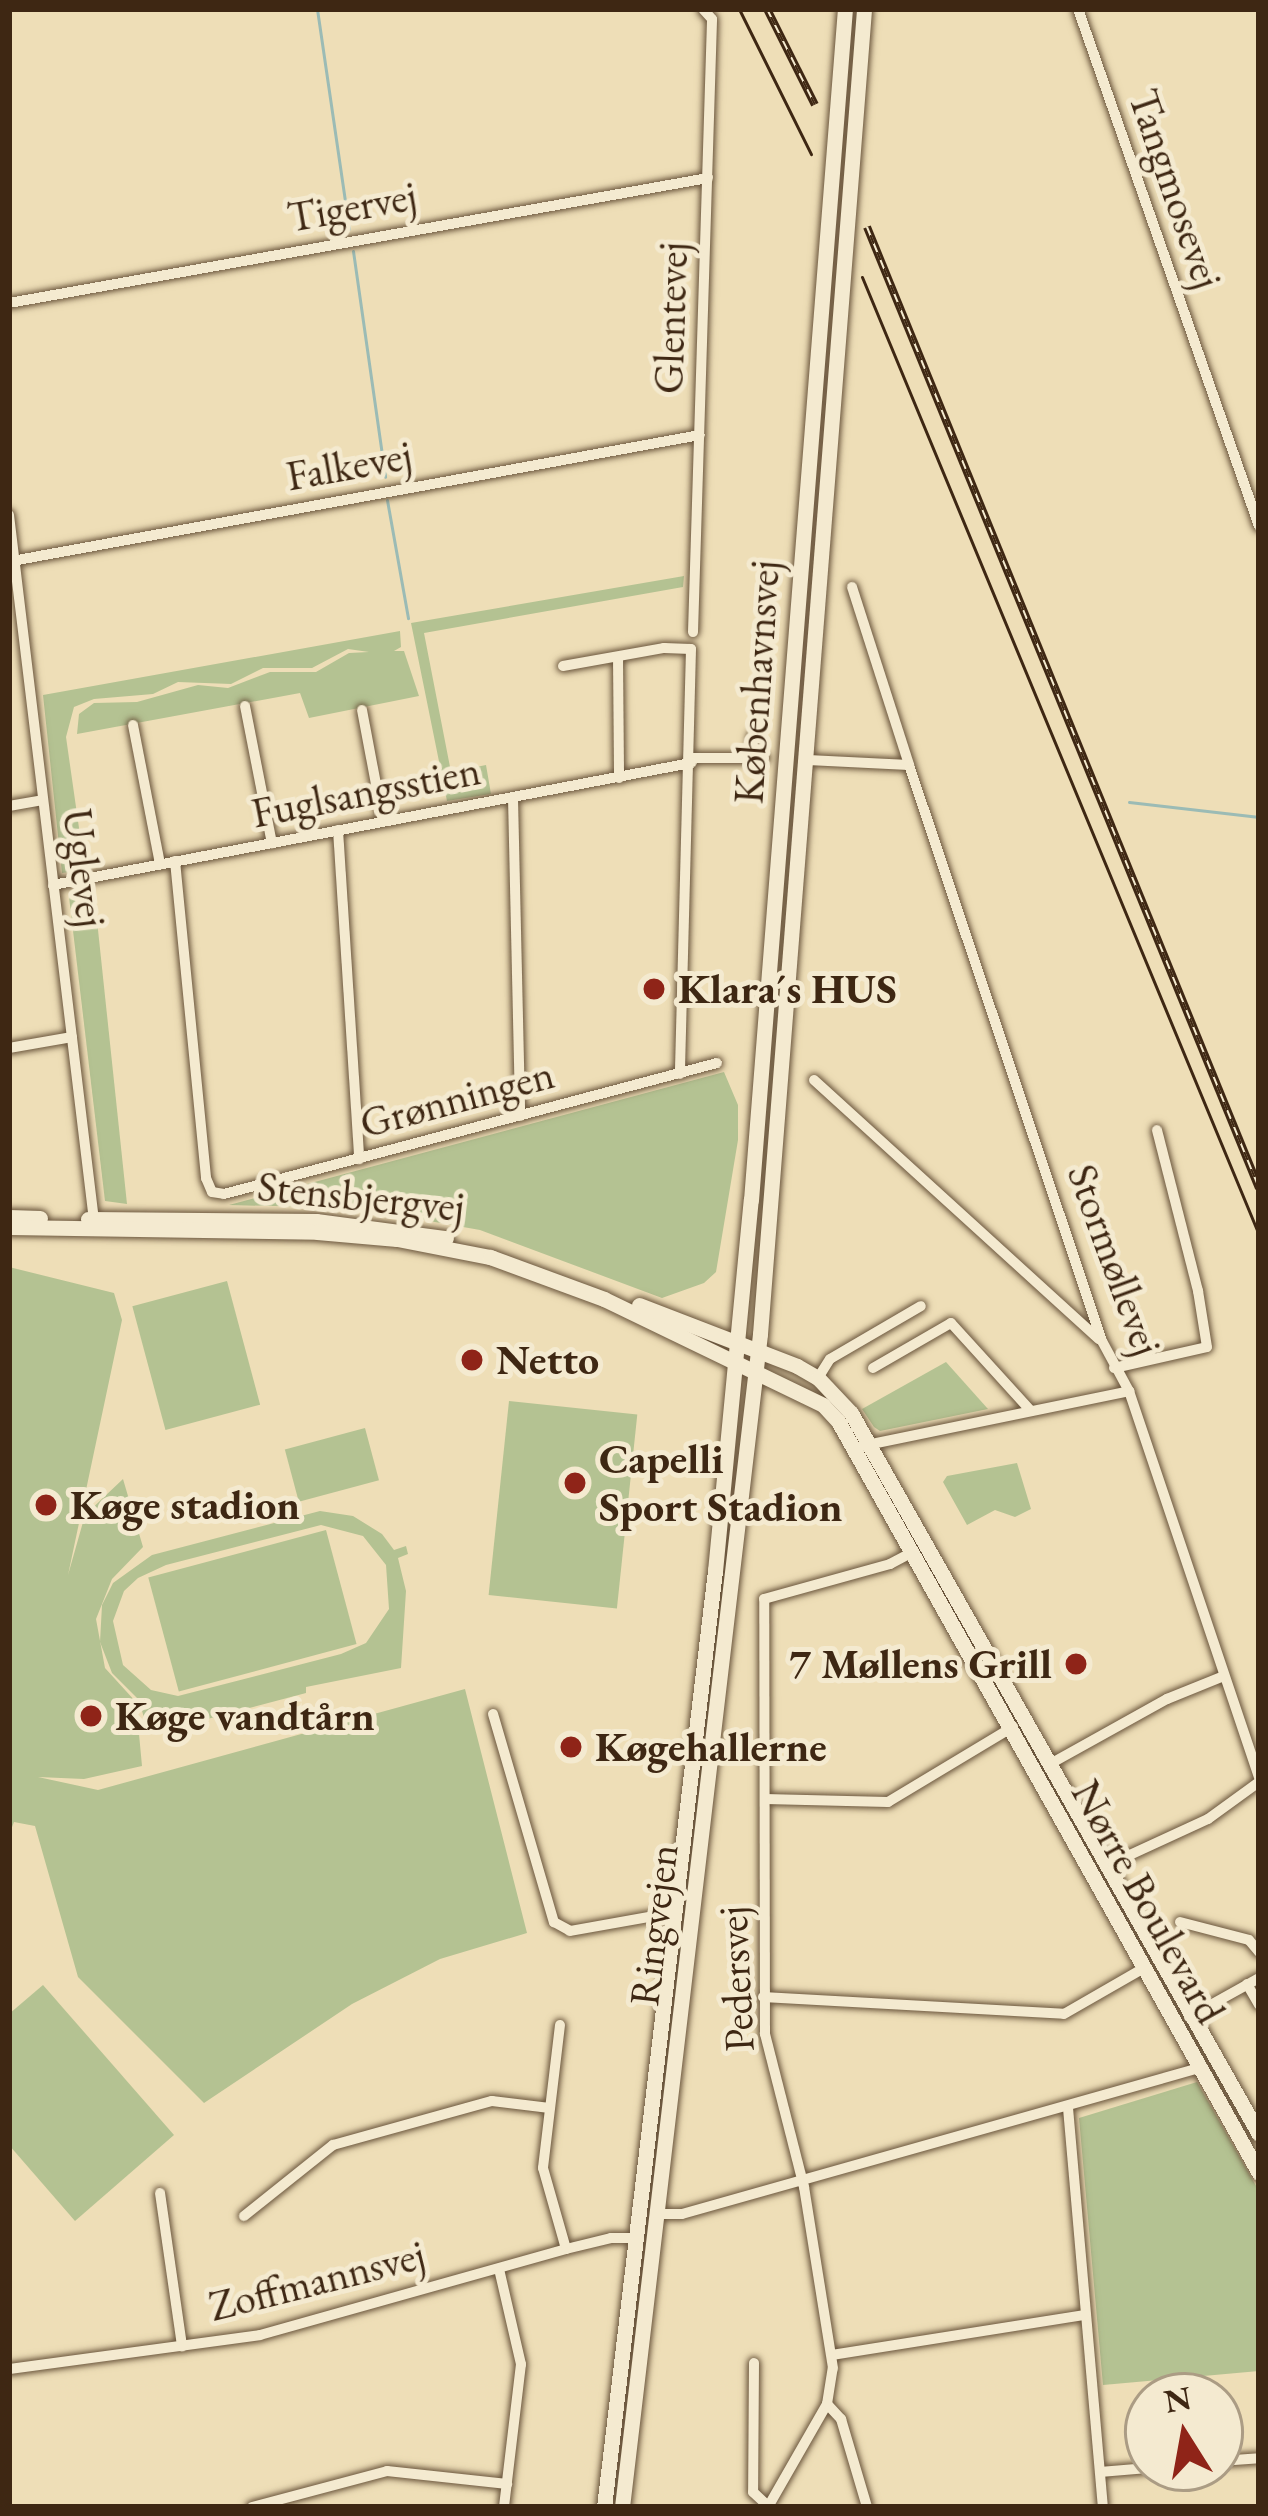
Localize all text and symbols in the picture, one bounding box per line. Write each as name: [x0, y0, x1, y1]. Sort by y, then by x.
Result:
street label: Tangmosevej: [1117, 83, 1233, 295]
street label: Tigervej: [283, 171, 421, 243]
street label: Glentevej: [643, 241, 699, 395]
street label: Falkevej: [282, 430, 416, 502]
street label: Københavnsvej: [723, 559, 791, 805]
street label: Fuglsangsstien: [247, 745, 485, 839]
street label: Uglevej: [52, 806, 116, 930]
place label: Klara´s HUS: [678, 964, 897, 1014]
marker: Klara´s HUS: [641, 976, 667, 1002]
street label: Grønningen: [355, 1049, 559, 1149]
street label: Stormøllevej: [1056, 1158, 1172, 1362]
street label: Stensbjergvej: [255, 1161, 467, 1233]
place label: Netto: [496, 1335, 599, 1385]
marker: Netto: [459, 1347, 485, 1373]
place label: Capelli Sport Stadion: [599, 1434, 843, 1532]
marker: Capelli Sport Stadion: [562, 1470, 588, 1496]
place label: Køge stadion: [70, 1480, 300, 1530]
marker: Køge stadion: [33, 1492, 59, 1518]
place label: 7 Møllens Grill: [789, 1639, 1052, 1689]
marker: 7 Møllens Grill: [1063, 1651, 1089, 1677]
place label: Køge vandtårn: [115, 1691, 375, 1741]
marker: Køge vandtårn: [78, 1703, 104, 1729]
place label: Køgehallerne: [595, 1722, 827, 1772]
marker: Køgehallerne: [558, 1734, 584, 1760]
street label: Nørre Boulevard: [1060, 1772, 1236, 2032]
street label: Ringvejen: [619, 1841, 689, 2009]
street label: Pedersvej: [707, 1905, 765, 2053]
street label: Zoffmannsvej: [204, 2230, 430, 2332]
north arrow: [1124, 2372, 1244, 2492]
text: N: [1160, 2375, 1195, 2423]

